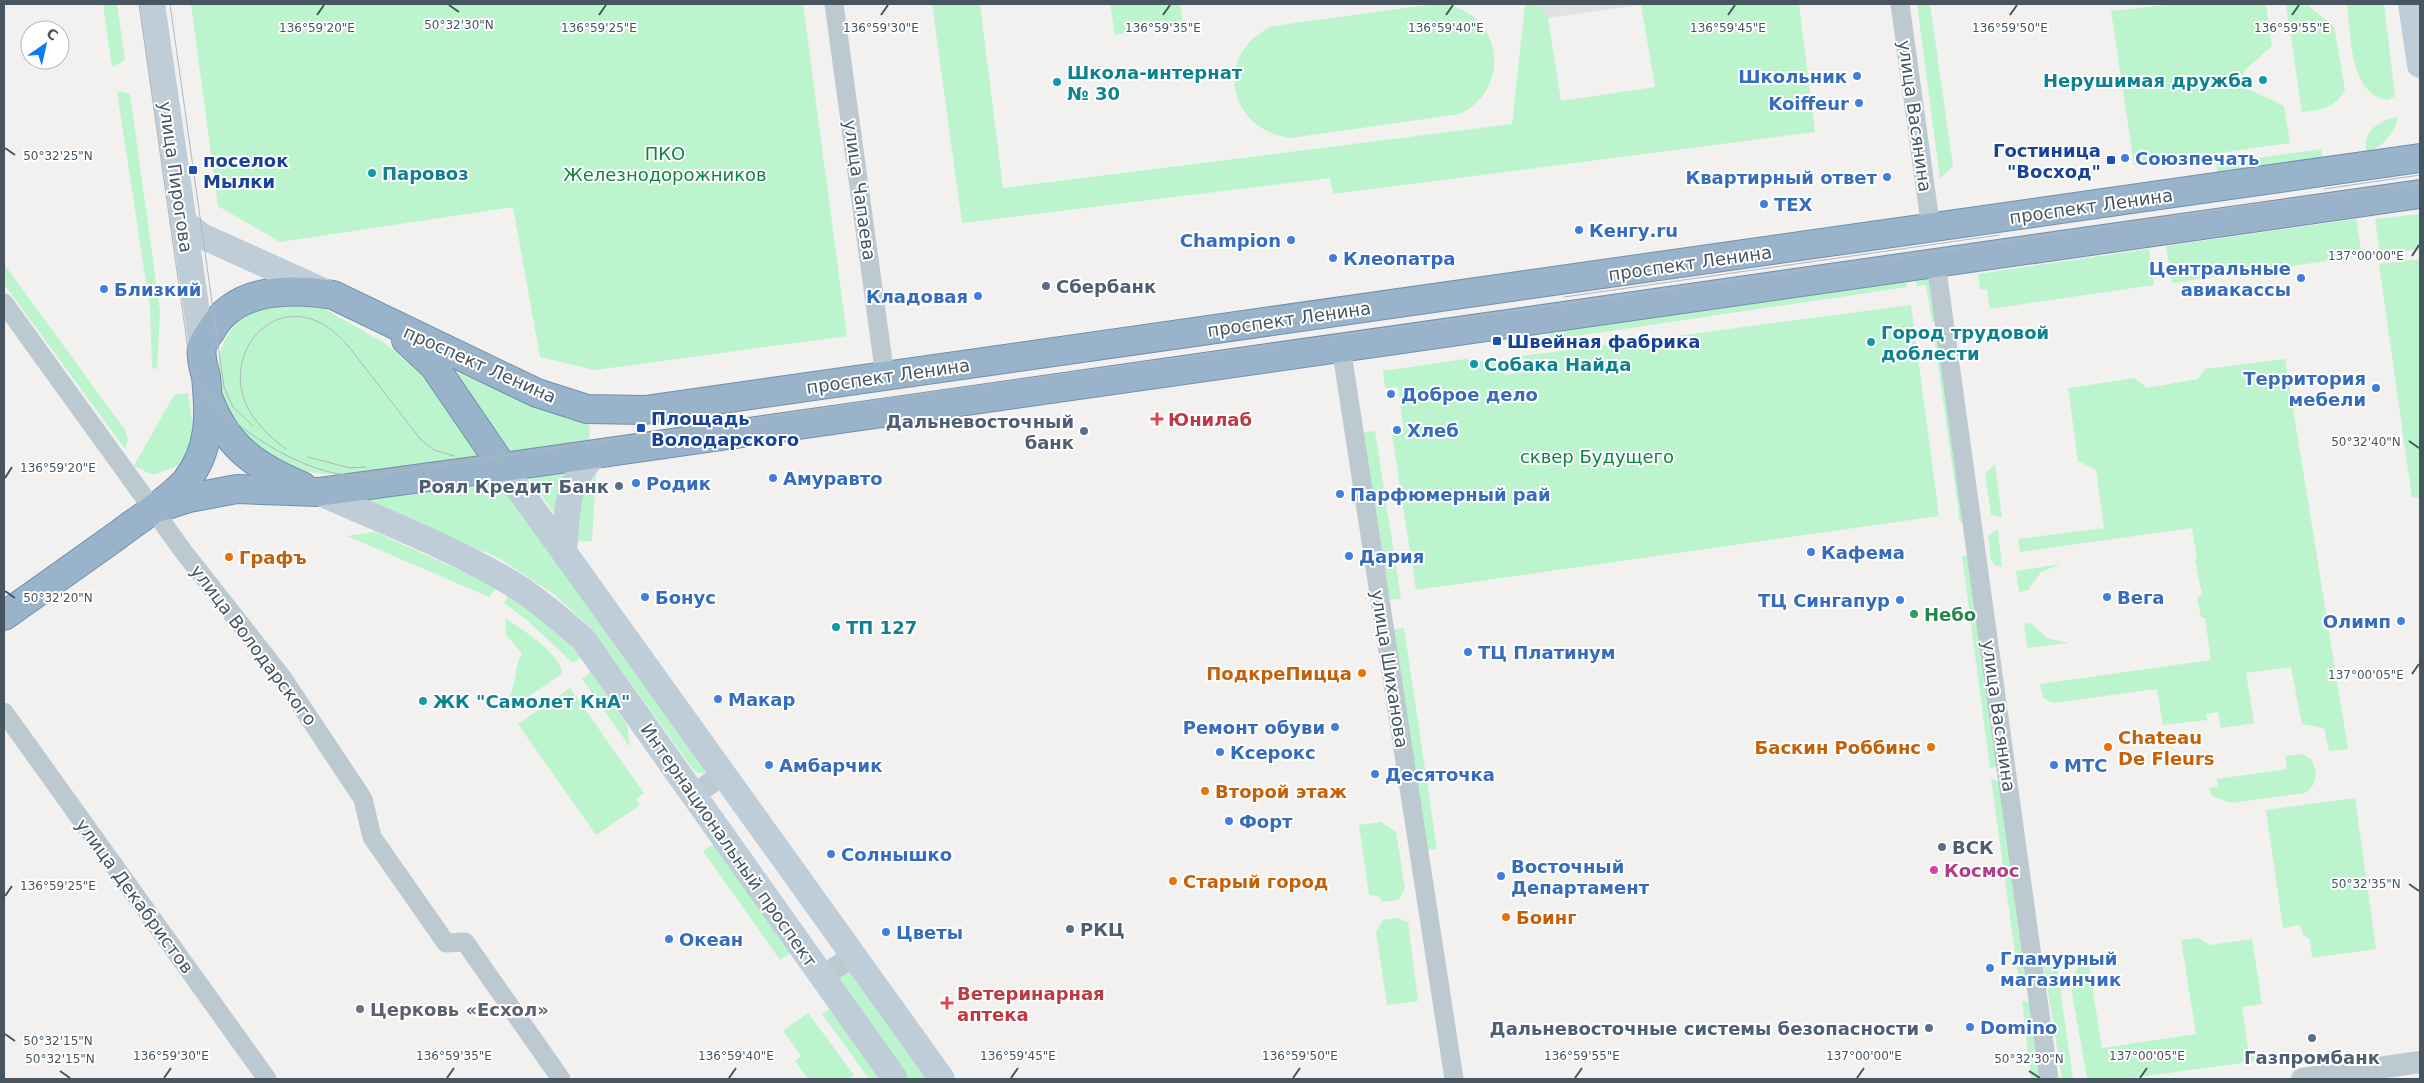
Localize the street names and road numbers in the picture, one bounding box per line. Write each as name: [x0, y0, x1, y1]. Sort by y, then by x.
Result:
street label: улица Васянина: [1894, 39, 1936, 193]
street label: улица Пирогова: [155, 100, 197, 254]
street label: улица Чапаева: [840, 118, 880, 262]
street label: проспект Ленина: [2008, 184, 2174, 228]
street label: проспект Ленина: [1607, 241, 1773, 285]
street label: проспект Ленина: [1206, 297, 1372, 341]
street label: проспект Ленина: [400, 321, 560, 407]
street label: проспект Ленина: [805, 354, 971, 398]
street label: улица Володарского: [187, 560, 321, 730]
street label: улица Шиханова: [1367, 588, 1413, 750]
street label: улица Васянина: [1978, 639, 2020, 793]
street label: Интернациональный проспект: [636, 719, 822, 971]
street label: улица Декабристов: [72, 815, 198, 977]

